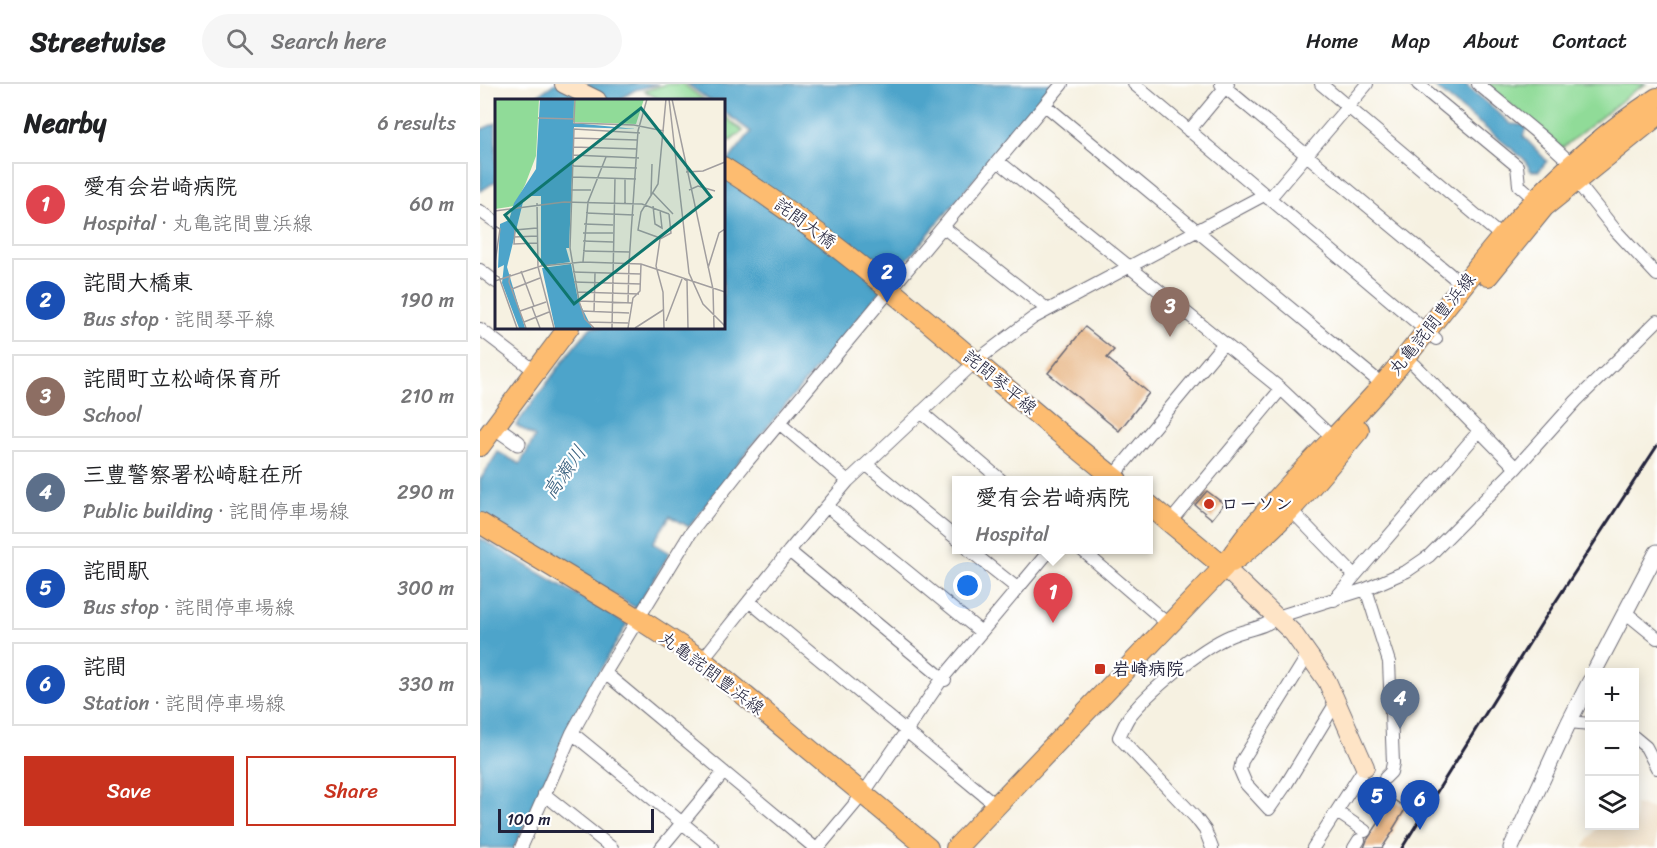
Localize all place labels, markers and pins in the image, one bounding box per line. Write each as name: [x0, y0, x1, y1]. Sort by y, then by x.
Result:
pin: 2: [868, 254, 906, 303]
pin: 3: [1150, 288, 1190, 337]
place label: ローソン: [1221, 488, 1293, 520]
marker: ローソン: [1202, 497, 1216, 511]
pin: 1: [1034, 574, 1072, 623]
place label: 岩崎病院: [1112, 653, 1184, 685]
marker: 岩崎病院: [1093, 662, 1107, 676]
pin: 4: [1380, 680, 1420, 729]
pin: 5: [1358, 778, 1396, 827]
pin: 6: [1400, 780, 1440, 830]

